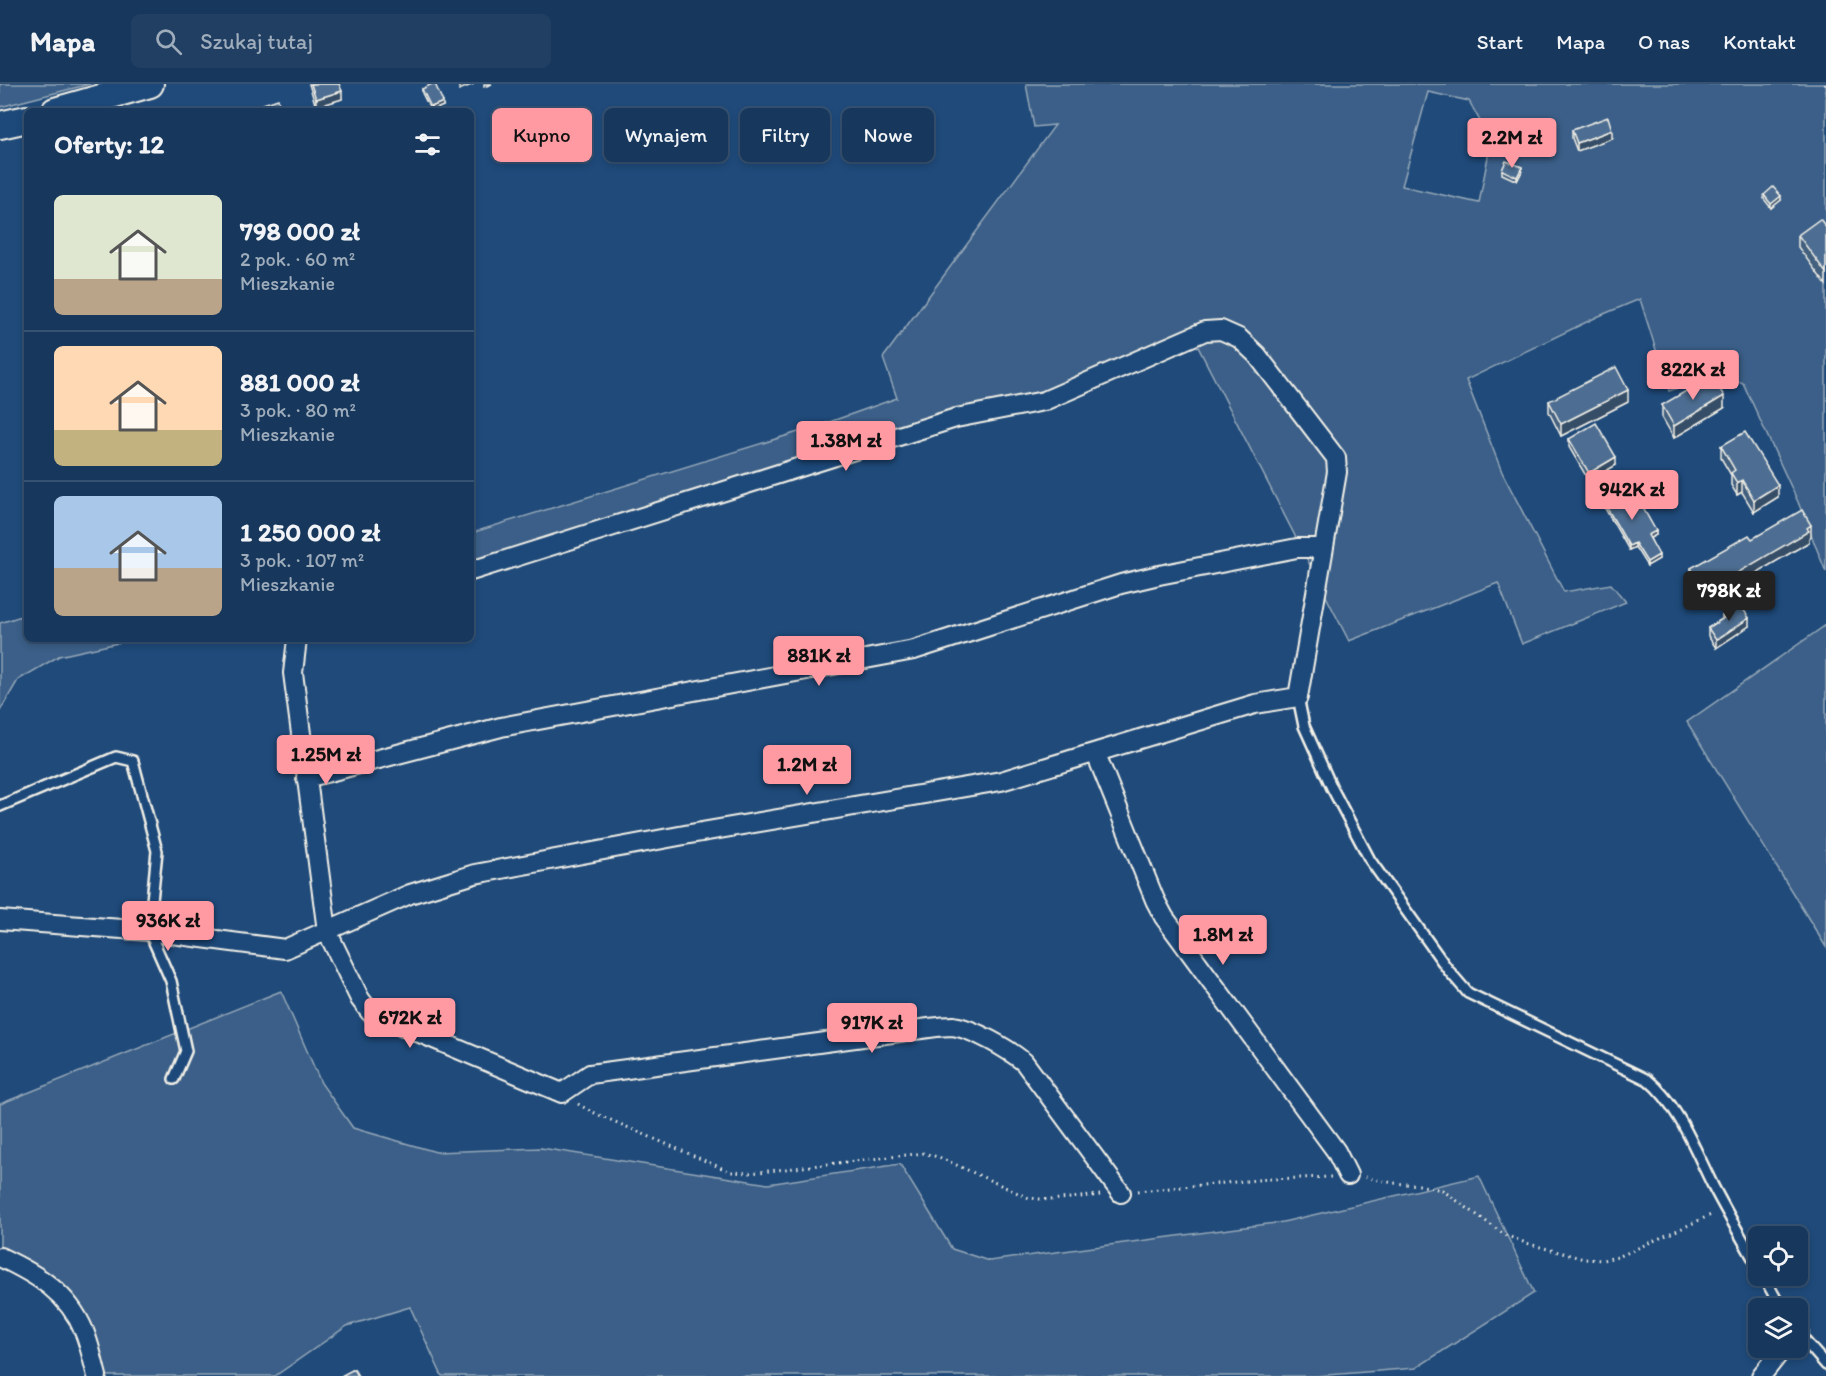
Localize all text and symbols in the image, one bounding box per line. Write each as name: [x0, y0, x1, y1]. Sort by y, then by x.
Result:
search box: [131, 14, 551, 68]
text: Mapa: [30, 24, 95, 58]
icon: search: [152, 25, 185, 58]
text: Szukaj tutaj: [200, 28, 313, 55]
text: Start: [1477, 29, 1523, 54]
text: Mapa: [1556, 29, 1605, 54]
text: O nas: [1638, 29, 1690, 54]
text: Kontakt: [1723, 29, 1796, 54]
chip: Kupno: [492, 108, 592, 162]
chip: Wynajem: [604, 108, 728, 162]
chip: Filtry: [740, 108, 830, 162]
chip: Nowe: [842, 108, 934, 162]
pin: 2.2M zł: [1457, 118, 1567, 169]
text: 2.2M zł: [1481, 125, 1543, 149]
text: Oferty: 12: [54, 128, 164, 160]
icon: filters: [411, 128, 444, 161]
text: 798 000 zł: [240, 215, 360, 247]
icon: home: [102, 219, 174, 291]
text: 2 pok. · 60 m²: [240, 247, 355, 271]
text: Mieszkanie: [240, 271, 335, 295]
pin: 822K zł: [1638, 350, 1748, 401]
text: 822K zł: [1661, 357, 1725, 381]
text: 881 000 zł: [240, 366, 360, 398]
icon: home: [102, 370, 174, 442]
text: 3 pok. · 80 m²: [240, 398, 356, 422]
pin: 1.38M zł: [784, 421, 908, 472]
text: Mieszkanie: [240, 422, 335, 446]
text: 1.38M zł: [810, 428, 882, 452]
pin: 942K zł: [1577, 470, 1687, 521]
text: 942K zł: [1599, 477, 1665, 501]
text: 1 250 000 zł: [240, 516, 381, 548]
icon: home: [102, 520, 174, 592]
text: 3 pok. · 107 m²: [240, 548, 364, 572]
pin: 798K zł: [1674, 571, 1784, 622]
text: Mieszkanie: [240, 572, 335, 596]
text: 798K zł: [1697, 578, 1761, 602]
pin: 881K zł: [764, 636, 874, 687]
text: 881K zł: [787, 643, 851, 667]
pin: 1.25M zł: [264, 735, 388, 786]
text: 1.25M zł: [291, 742, 361, 766]
pin: 1.2M zł: [752, 745, 862, 796]
text: 1.2M zł: [777, 752, 837, 776]
pin: 936K zł: [113, 901, 223, 952]
text: 936K zł: [136, 908, 200, 932]
pin: 1.8M zł: [1168, 915, 1278, 966]
text: 1.8M zł: [1193, 922, 1253, 946]
pin: 672K zł: [355, 998, 465, 1049]
pin: 917K zł: [817, 1003, 927, 1054]
text: 672K zł: [378, 1005, 442, 1029]
text: 917K zł: [841, 1010, 903, 1034]
map controls: [1748, 1226, 1808, 1358]
button: locate: [1748, 1226, 1808, 1286]
button: layers: [1748, 1298, 1808, 1358]

